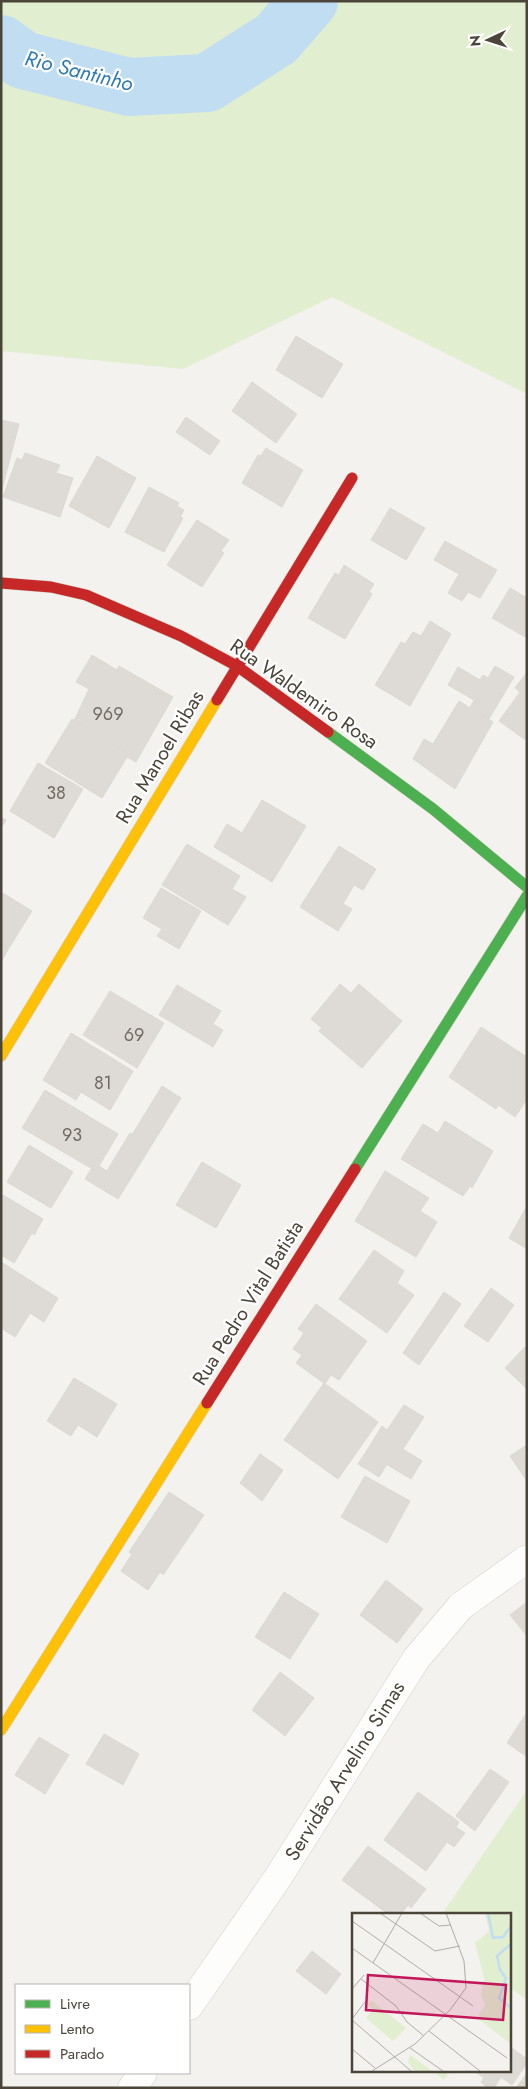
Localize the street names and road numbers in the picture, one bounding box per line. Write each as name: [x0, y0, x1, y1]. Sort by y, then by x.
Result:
street label: Rua Waldemiro Rosa: [224, 632, 384, 756]
street label: Rua Manoel Ribas: [109, 685, 211, 829]
street label: Rua Pedro Vital Batista: [185, 1215, 311, 1391]
street label: Servidão Arvelino Simas: [278, 1676, 412, 1866]

